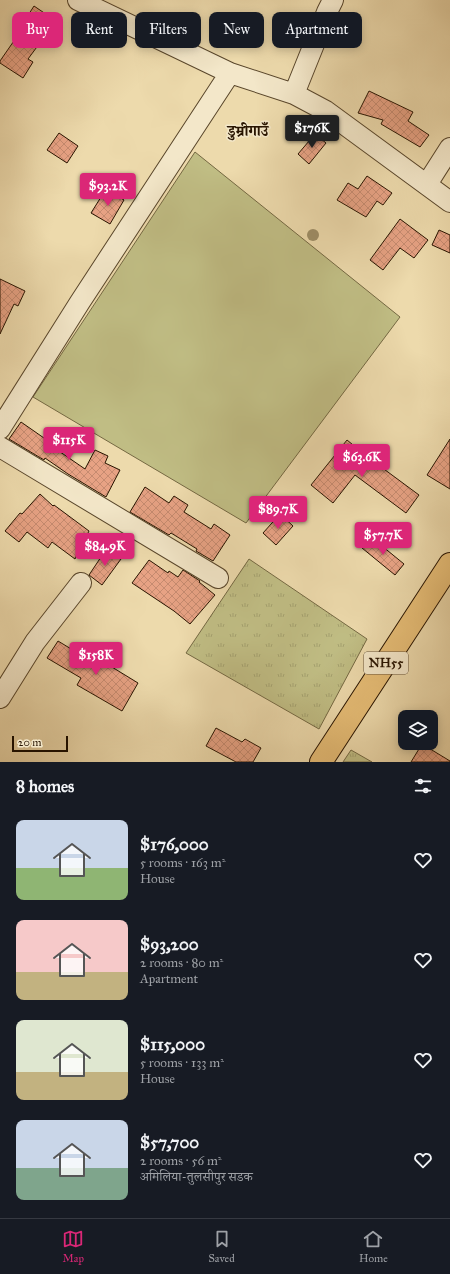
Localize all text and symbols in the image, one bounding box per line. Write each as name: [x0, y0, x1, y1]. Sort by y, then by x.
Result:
chip: Buy: [12, 12, 63, 48]
chip: Rent: [71, 12, 127, 48]
chip: Filters: [135, 12, 201, 48]
chip: New: [209, 12, 264, 48]
chip: Apartment: [272, 12, 362, 48]
pin: $176K: [284, 115, 340, 149]
text: $176K: [294, 120, 330, 136]
district label: डुम्रीगाउँ: [227, 121, 270, 141]
pin: $93.2K: [75, 173, 141, 207]
text: $93.2K: [89, 178, 127, 194]
pin: $115K: [41, 427, 97, 461]
text: $115K: [52, 432, 86, 448]
pin: $63.6K: [329, 444, 395, 478]
text: $63.6K: [343, 449, 381, 465]
pin: $89.7K: [245, 496, 311, 530]
text: $89.7K: [258, 501, 298, 517]
pin: $57.7K: [350, 522, 416, 556]
text: $57.7K: [364, 527, 402, 543]
pin: $84.9K: [72, 533, 138, 567]
text: $84.9K: [84, 538, 126, 554]
pin: $158K: [68, 642, 124, 676]
text: $158K: [78, 647, 114, 663]
road number: NH55: [364, 652, 408, 674]
map controls: [398, 710, 438, 750]
button: layers: [398, 710, 438, 750]
scale bar: [12, 734, 68, 753]
text: 20 m: [18, 736, 41, 749]
icon: filters: [412, 775, 434, 797]
text: 8 homes: [16, 776, 74, 797]
text: $176,000: [140, 834, 209, 855]
icon: home: [48, 836, 96, 884]
icon: heart: [412, 849, 434, 871]
text: 5 rooms · 163 m²: [140, 855, 225, 871]
text: House: [140, 871, 175, 887]
text: $93,200: [140, 934, 199, 955]
icon: home: [48, 936, 96, 984]
icon: heart: [412, 949, 434, 971]
text: 2 rooms · 80 m²: [140, 955, 223, 971]
text: Apartment: [140, 971, 198, 987]
text: $115,000: [140, 1034, 205, 1055]
icon: home: [48, 1036, 96, 1084]
icon: heart: [412, 1049, 434, 1071]
text: 5 rooms · 133 m²: [140, 1055, 224, 1071]
text: House: [140, 1071, 175, 1087]
text: $57,700: [140, 1132, 199, 1153]
icon: home: [48, 1136, 96, 1184]
icon: heart: [412, 1149, 434, 1171]
text: 2 rooms · 56 m²: [140, 1153, 222, 1169]
text: अमिलिया-तुलसीपुर सडक: [140, 1169, 253, 1185]
tab: Map: [62, 1228, 84, 1265]
tab: Saved: [209, 1228, 235, 1265]
tab: Home: [359, 1228, 388, 1265]

